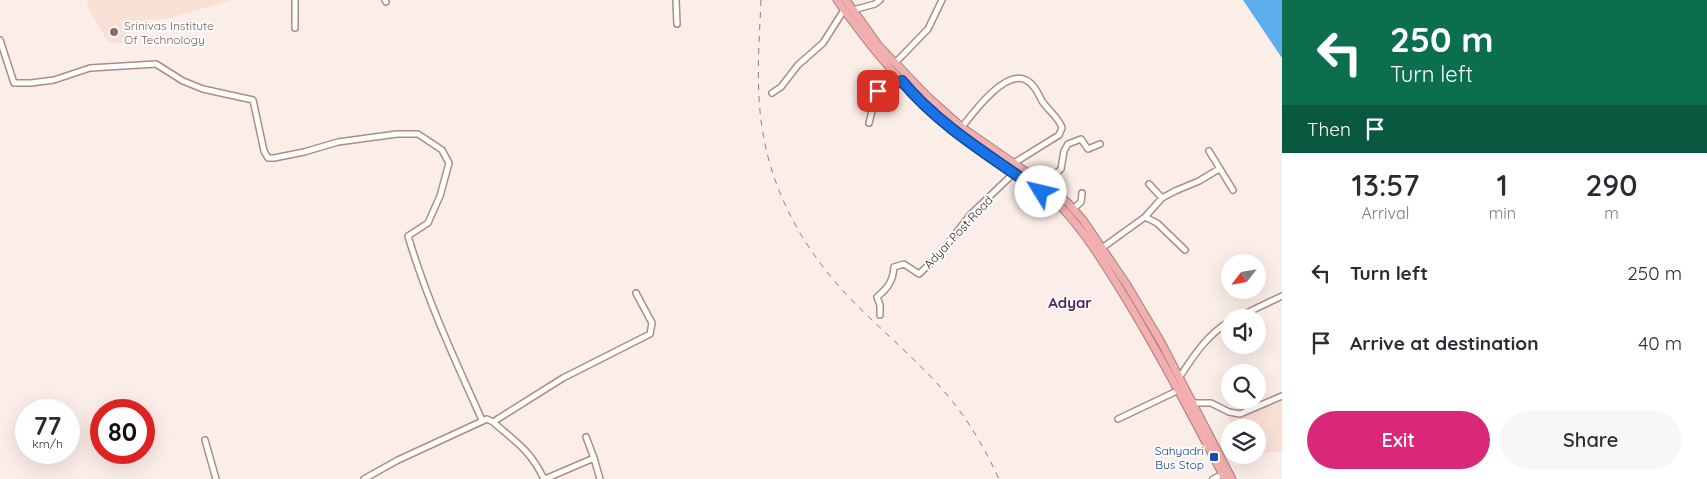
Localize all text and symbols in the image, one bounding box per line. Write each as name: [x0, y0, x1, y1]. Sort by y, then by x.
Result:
text: 250 m: [1390, 17, 1494, 61]
place label: Srinivas Institute Of Technology: [124, 18, 214, 47]
icon: left: [1307, 20, 1372, 85]
marker: Srinivas Institute Of Technology: [108, 26, 120, 38]
text: Turn left: [1390, 60, 1473, 88]
pin: [857, 70, 899, 112]
icon: arrive: [864, 77, 892, 105]
icon: arrive: [1361, 115, 1389, 143]
text: Then: [1307, 117, 1351, 141]
position arrow: [1014, 165, 1066, 217]
text: 13:57: [1351, 166, 1419, 204]
text: 1: [1497, 166, 1508, 204]
text: 290: [1585, 166, 1638, 204]
street label: Adyar Post Road: [920, 192, 996, 272]
text: Arrival: [1361, 203, 1409, 223]
text: min: [1489, 203, 1516, 223]
text: m: [1604, 203, 1619, 223]
north arrow: [1221, 254, 1266, 299]
map controls: [1221, 254, 1266, 464]
icon: left: [1307, 259, 1335, 287]
text: Turn left: [1350, 261, 1428, 285]
text: 250 m: [1627, 261, 1682, 285]
district label: Adyar: [1048, 293, 1092, 312]
button: sound: [1221, 309, 1266, 354]
icon: arrive: [1307, 329, 1335, 357]
text: Arrive at destination: [1350, 331, 1539, 355]
text: 40 m: [1638, 331, 1682, 355]
button: search: [1221, 364, 1266, 409]
speed limit sign: 80: [90, 399, 155, 464]
text: 77: [34, 410, 61, 441]
button: Exit: [1307, 411, 1490, 469]
button: Share: [1500, 411, 1682, 469]
button: layers: [1221, 419, 1266, 464]
text: km/h: [32, 436, 63, 451]
place label: Sahyadri Bus Stop: [1155, 443, 1204, 472]
marker: Sahyadri Bus Stop: [1208, 451, 1220, 463]

